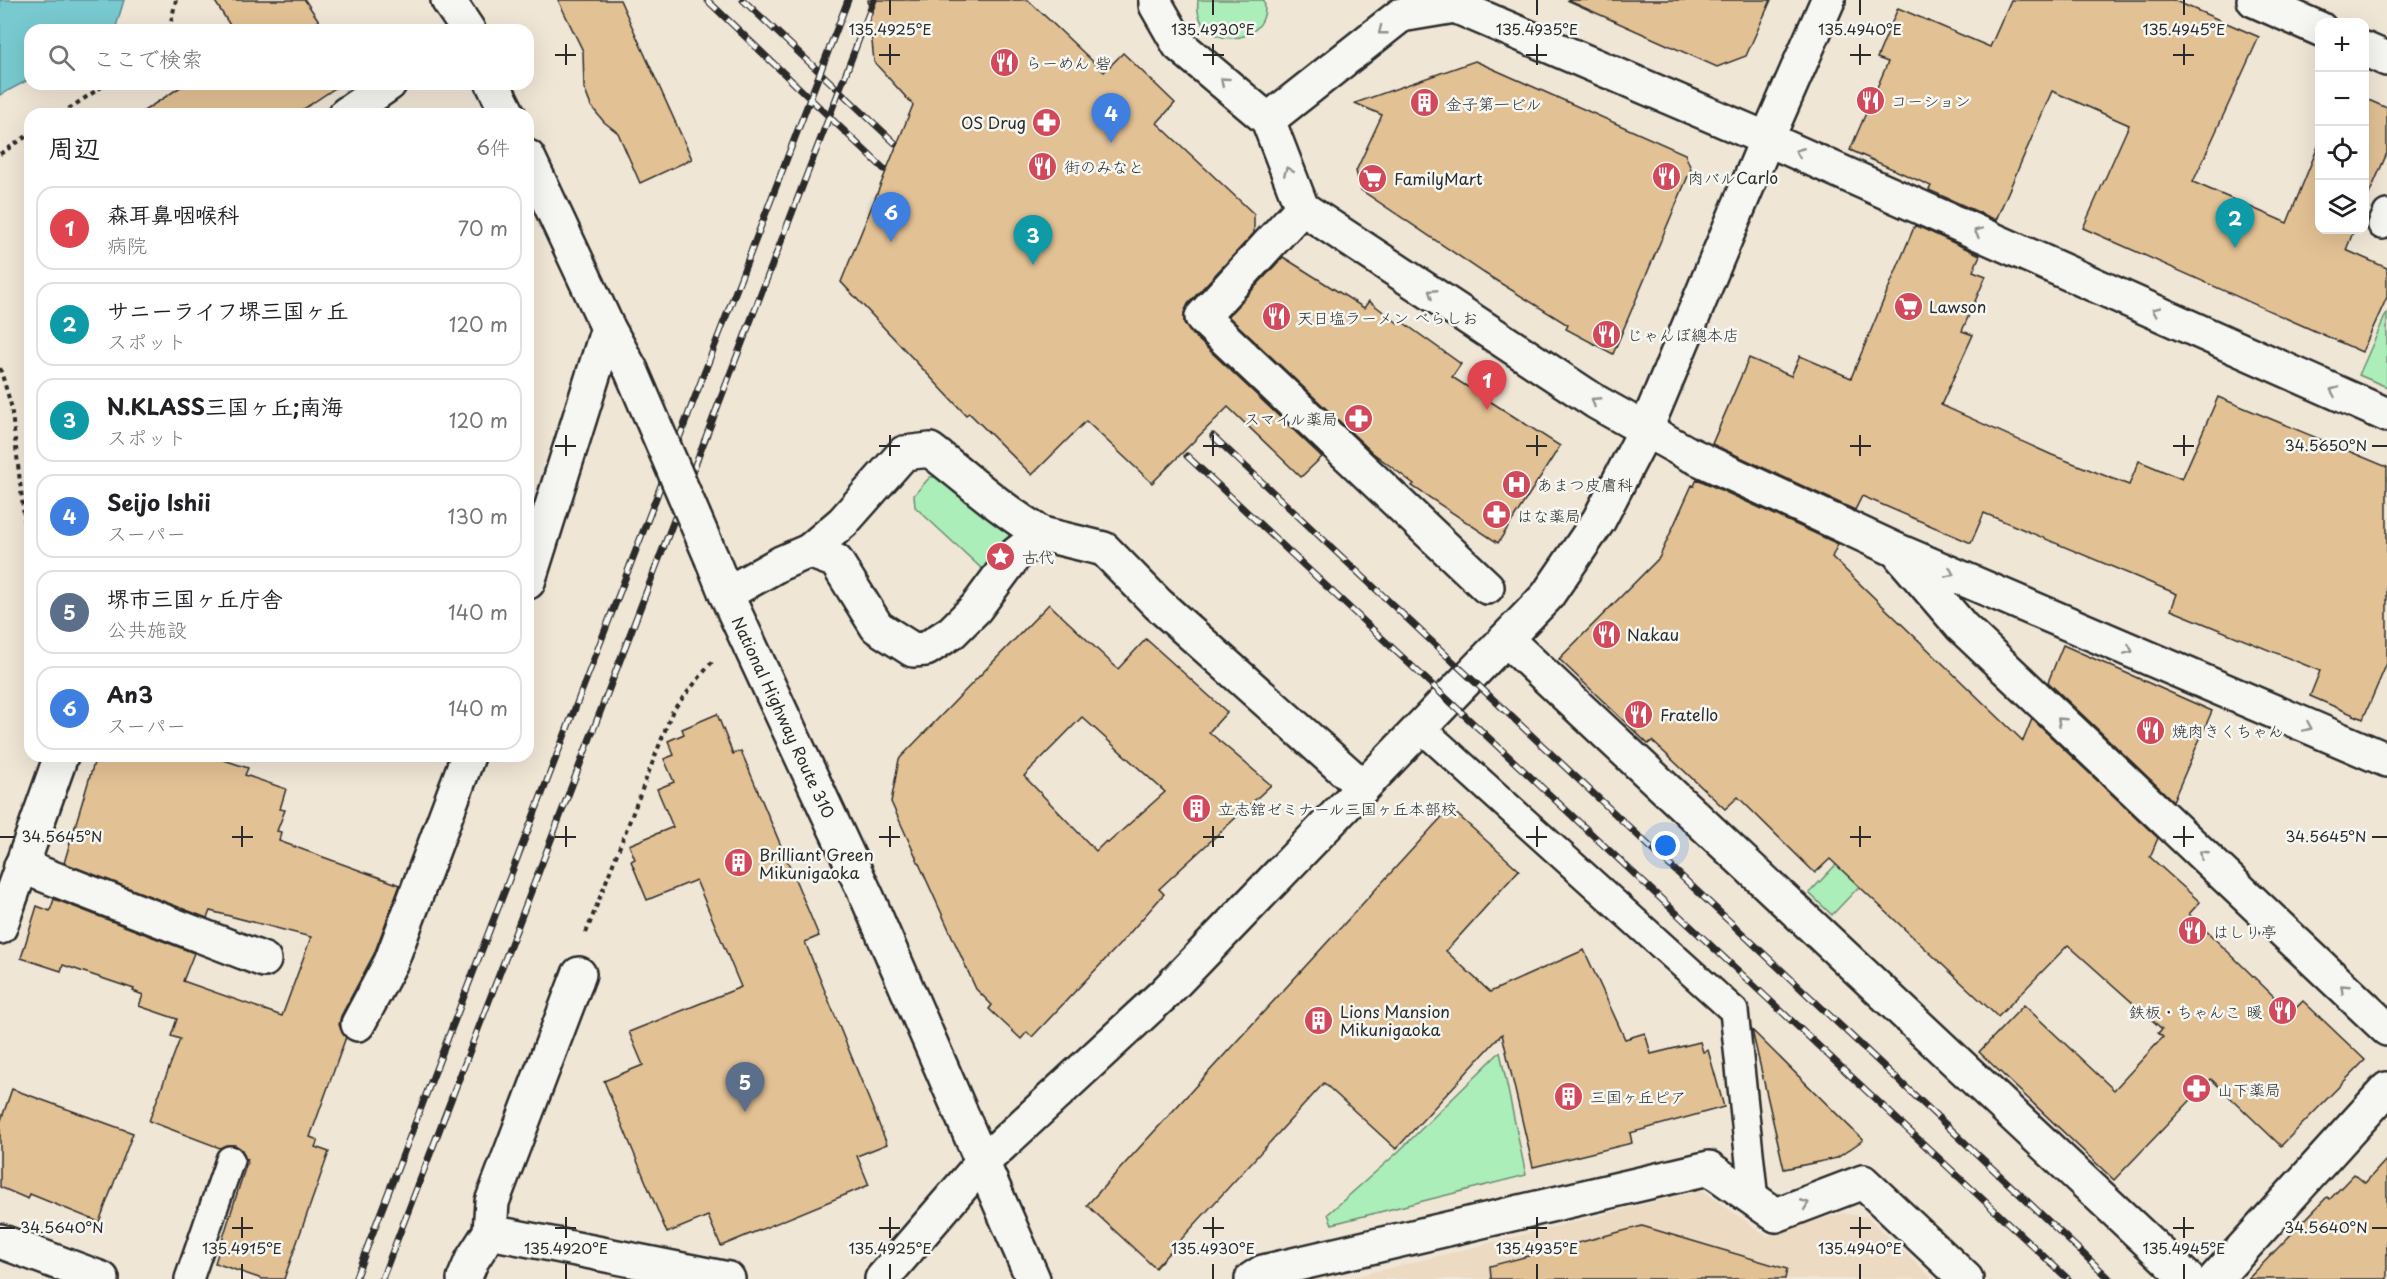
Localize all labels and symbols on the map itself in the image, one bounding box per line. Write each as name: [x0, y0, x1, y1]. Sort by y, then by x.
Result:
text: 135.4925°E: [848, 17, 932, 40]
text: 135.4930°E: [1171, 17, 1255, 40]
text: 135.4935°E: [1496, 17, 1578, 40]
text: 135.4940°E: [1818, 17, 1902, 40]
text: 135.4945°E: [2143, 17, 2225, 40]
one-way arrow: [1377, 23, 1388, 34]
restaurant icon: らーめん 砦: [989, 46, 1021, 78]
place label: らーめん 砦: [1026, 50, 1111, 74]
one-way arrow: [1220, 78, 1231, 89]
restaurant icon: コーション: [1854, 84, 1886, 116]
building icon: 金子第一ビル: [1409, 87, 1441, 119]
place label: コーション: [1891, 88, 1971, 112]
place label: 金子第一ビル: [1446, 91, 1542, 115]
pin: 4: [1092, 94, 1130, 143]
pharmacy icon: OS Drug: [1031, 106, 1063, 138]
place label: OS Drug: [961, 110, 1026, 134]
one-way arrow: [1795, 148, 1806, 160]
restaurant icon: 街のみなと: [1027, 150, 1059, 182]
place label: 街のみなと: [1064, 154, 1144, 178]
restaurant icon: 肉バルCarlo: [1651, 161, 1683, 193]
supermarket icon: FamilyMart: [1357, 162, 1389, 194]
place label: 肉バルCarlo: [1688, 165, 1778, 189]
one-way arrow: [1282, 166, 1295, 177]
place label: FamilyMart: [1394, 166, 1483, 190]
pin: 6: [872, 192, 910, 242]
pin: 2: [2216, 198, 2254, 248]
pin: 3: [1014, 216, 1052, 265]
one-way arrow: [1973, 227, 1984, 239]
one-way arrow: [1428, 289, 1439, 300]
supermarket icon: Lawson: [1892, 290, 1924, 322]
place label: Lawson: [1929, 294, 1986, 318]
restaurant icon: 天日塩ラーメン べらしお: [1260, 301, 1292, 333]
place label: 天日塩ラーメン べらしお: [1297, 305, 1478, 329]
one-way arrow: [2151, 307, 2162, 319]
restaurant icon: じゃんぼ總本店: [1590, 318, 1622, 350]
place label: じゃんぼ總本店: [1627, 322, 1739, 346]
pin: 1: [1468, 360, 1506, 410]
one-way arrow: [2329, 386, 2340, 398]
one-way arrow: [1591, 396, 1601, 408]
pharmacy icon: スマイル薬局: [1343, 402, 1375, 434]
place label: スマイル薬局: [1244, 406, 1338, 430]
text: 34.5650°N: [2285, 433, 2367, 456]
hospital icon: あまつ皮膚科: [1500, 468, 1532, 500]
place label: あまつ皮膚科: [1537, 472, 1633, 496]
pharmacy icon: はな薬局: [1480, 499, 1512, 531]
place label: はな薬局: [1517, 503, 1581, 527]
place icon: 古代: [985, 540, 1017, 572]
place label: 古代: [1022, 544, 1054, 568]
one-way arrow: [1944, 566, 1955, 578]
street label: National Highway Route 310: [727, 612, 841, 822]
restaurant icon: Nakau: [1590, 618, 1622, 650]
place label: Nakau: [1627, 622, 1679, 646]
one-way arrow: [2123, 643, 2134, 655]
restaurant icon: Fratello: [1623, 698, 1655, 730]
place label: Fratello: [1660, 702, 1718, 726]
restaurant icon: 焼肉きくちゃん: [2135, 714, 2167, 746]
one-way arrow: [2057, 717, 2068, 728]
place label: 焼肉きくちゃん: [2172, 718, 2284, 742]
one-way arrow: [2302, 719, 2313, 731]
building icon: 立志舘ゼミナール三国ヶ丘本部校: [1181, 792, 1213, 824]
place label: 立志舘ゼミナール三国ヶ丘本部校: [1218, 796, 1457, 820]
text: 34.5645°N: [21, 824, 103, 847]
text: 34.5645°N: [2285, 824, 2367, 847]
your location: [1651, 831, 1680, 860]
place label: Brilliant Green Mikunigaoka: [759, 842, 874, 884]
building icon: Brilliant Green Mikunigaoka: [722, 847, 754, 879]
one-way arrow: [2199, 851, 2210, 862]
restaurant icon: はしり亭: [2176, 915, 2208, 947]
place label: はしり亭: [2213, 919, 2277, 943]
one-way arrow: [2341, 985, 2352, 996]
restaurant icon: 鉄板・ちゃんこ 暖: [2267, 995, 2299, 1027]
place label: Lions Mansion Mikunigaoka: [1340, 999, 1450, 1041]
place label: 鉄板・ちゃんこ 暖: [2129, 999, 2262, 1023]
building icon: Lions Mansion Mikunigaoka: [1303, 1004, 1335, 1036]
pin: 5: [726, 1062, 764, 1112]
pharmacy icon: 山下薬局: [2180, 1073, 2212, 1105]
place label: 山下薬局: [2217, 1077, 2281, 1101]
building icon: 三国ヶ丘ピア: [1553, 1080, 1585, 1112]
place label: 三国ヶ丘ピア: [1590, 1084, 1686, 1108]
one-way arrow: [1799, 1199, 1810, 1211]
text: 34.5640°N: [20, 1215, 104, 1238]
text: 34.5640°N: [2284, 1215, 2368, 1238]
text: 135.4915°E: [202, 1236, 282, 1259]
text: 135.4920°E: [524, 1236, 608, 1259]
text: 135.4925°E: [848, 1236, 932, 1259]
text: 135.4930°E: [1171, 1236, 1255, 1259]
text: 135.4935°E: [1496, 1236, 1578, 1259]
text: 135.4940°E: [1818, 1236, 1902, 1259]
text: 135.4945°E: [2143, 1236, 2225, 1259]

